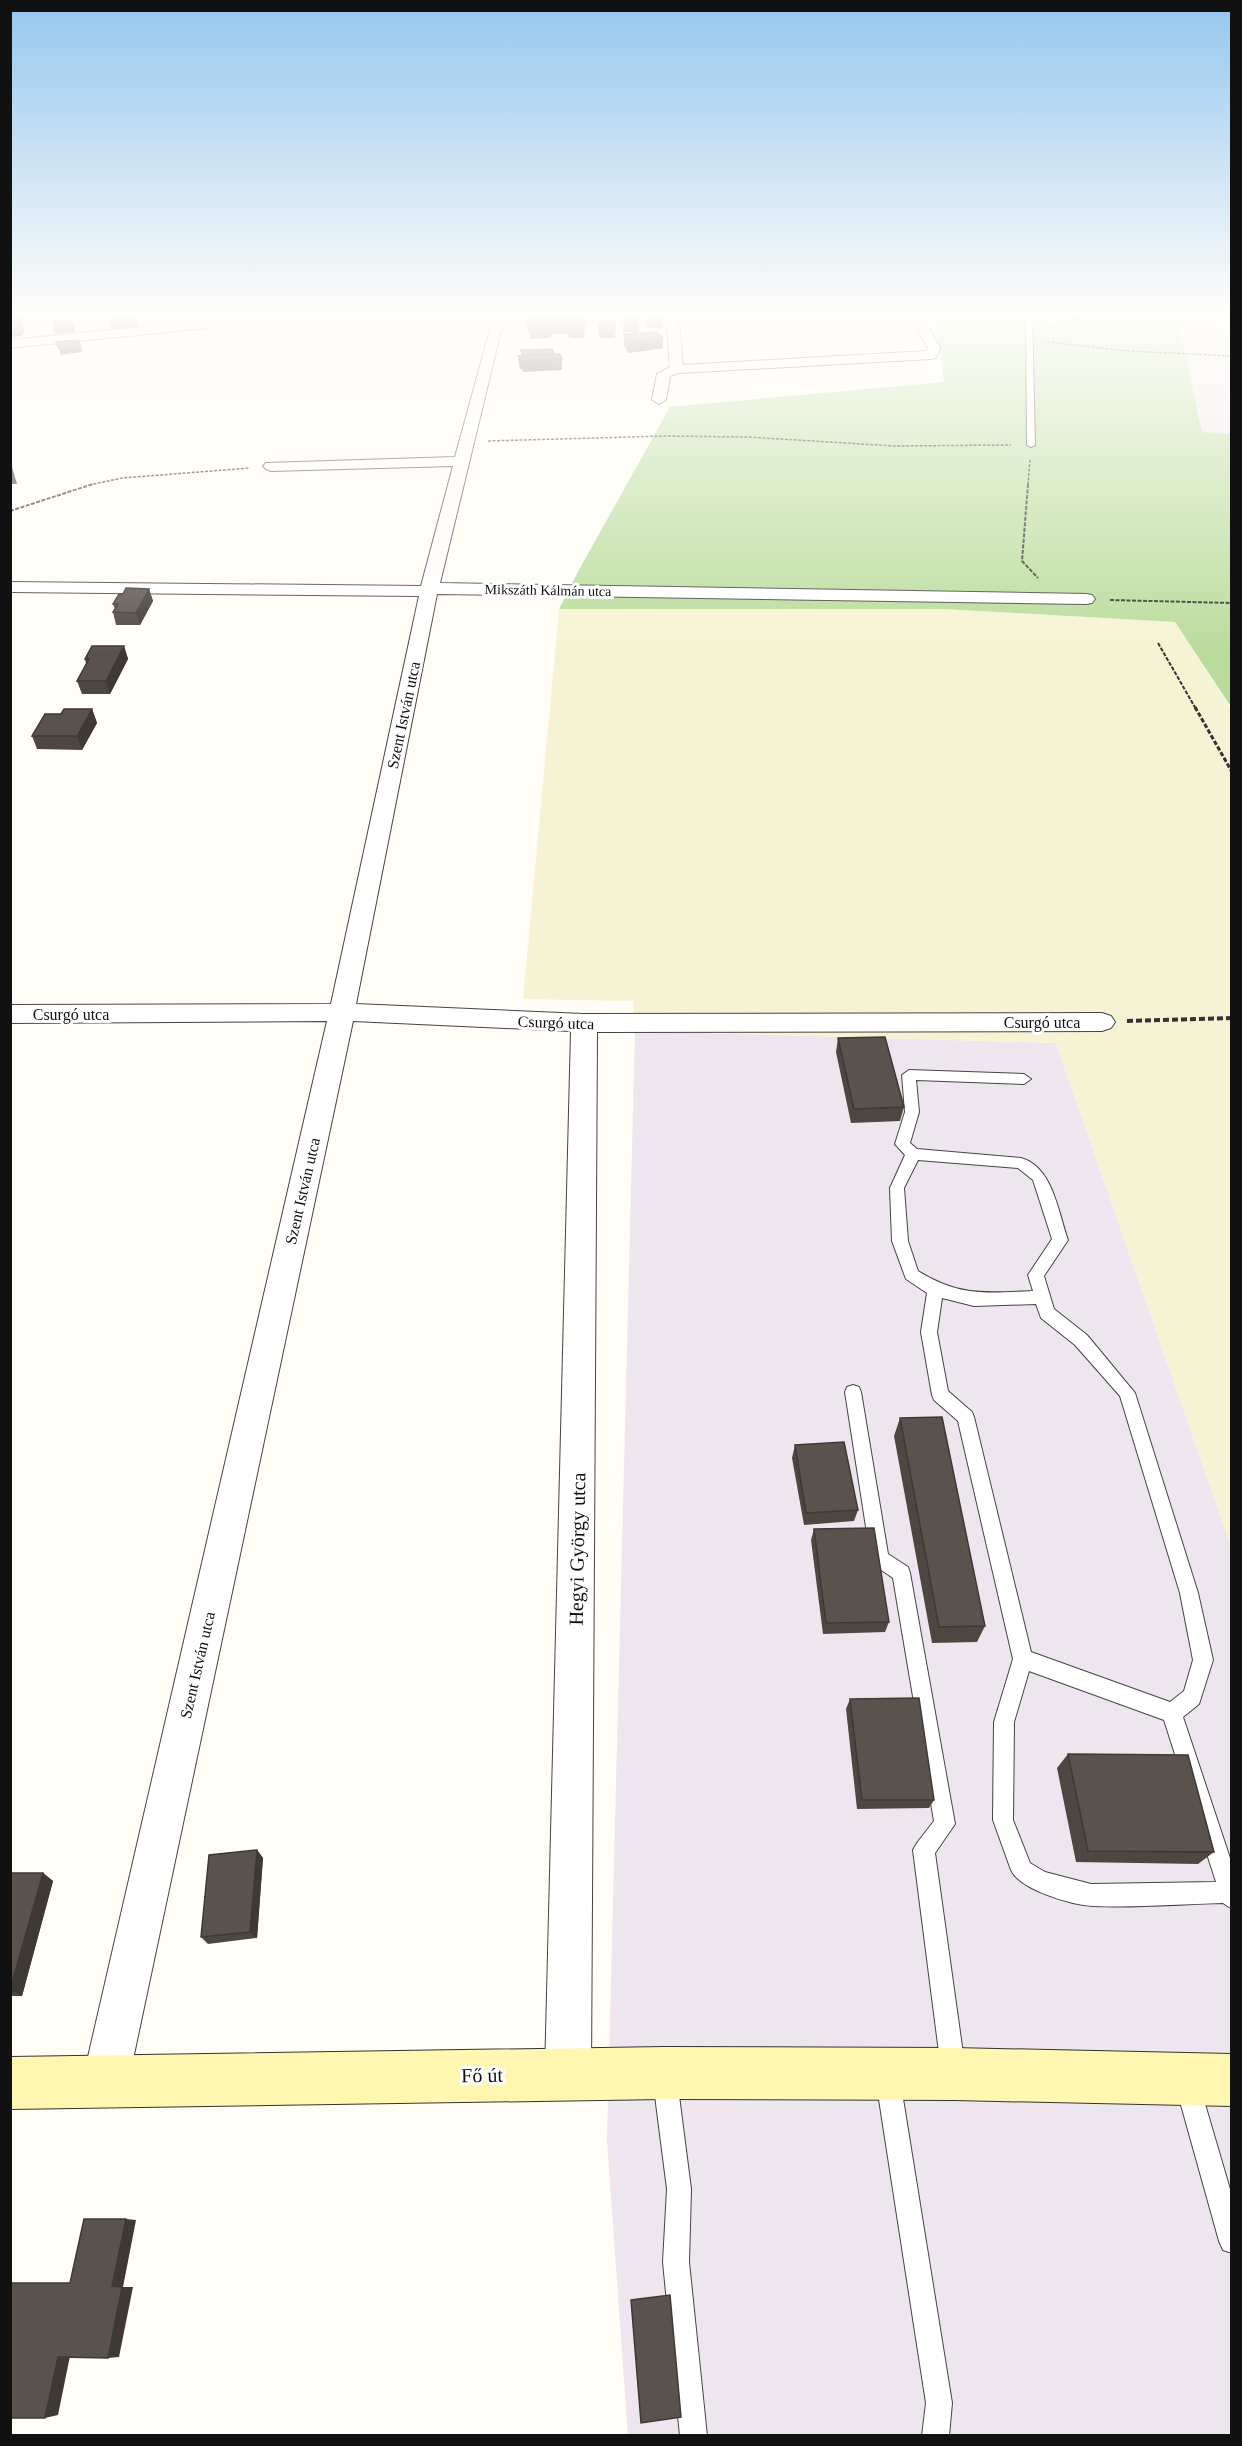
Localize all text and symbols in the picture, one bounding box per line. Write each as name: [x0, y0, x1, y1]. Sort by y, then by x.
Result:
street label: Mikszáth Kálmán utca: [484, 582, 612, 599]
street label: Szent István utca: [384, 660, 423, 770]
street label: Csurgó utca: [33, 1006, 109, 1024]
street label: Csurgó utca: [517, 1013, 595, 1033]
street label: Csurgó utca: [1004, 1014, 1080, 1032]
street label: Szent István utca: [282, 1136, 323, 1246]
street label: Hegyi György utca: [565, 1472, 590, 1626]
street label: Szent István utca: [177, 1610, 218, 1720]
street label: Fő út: [461, 2064, 503, 2086]

